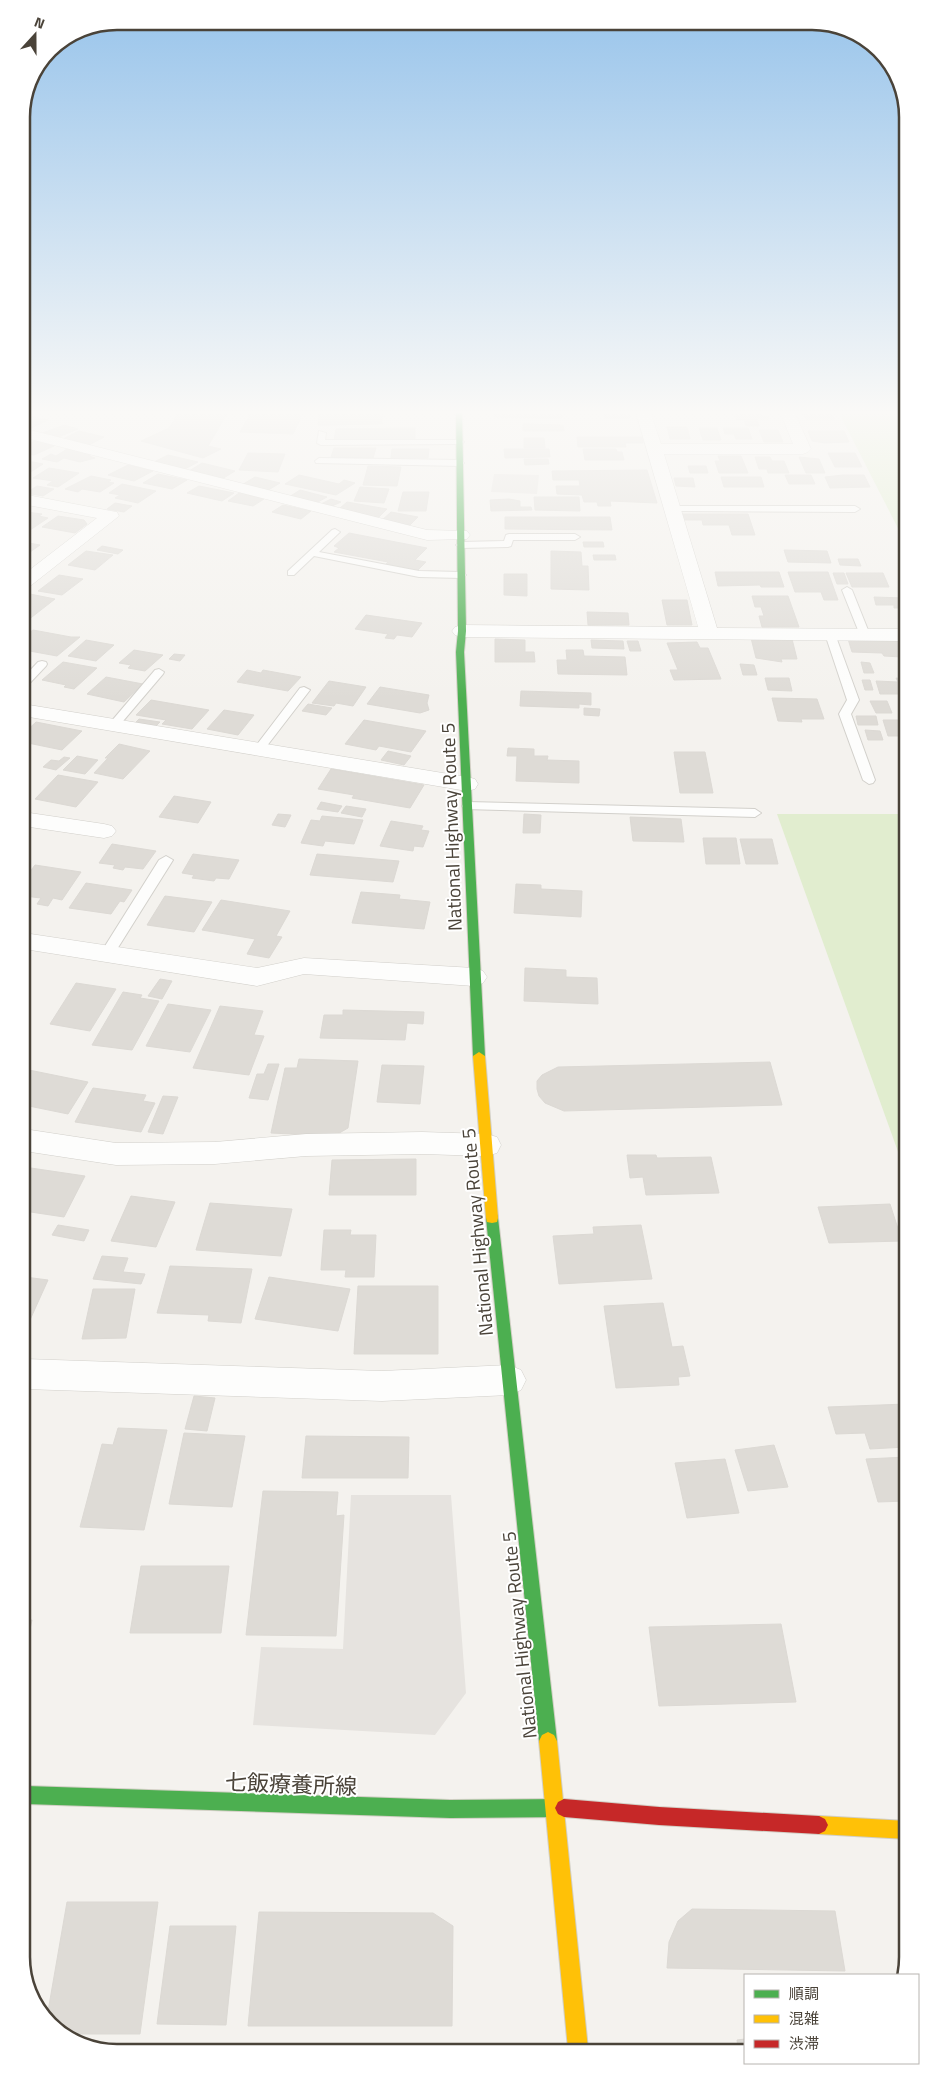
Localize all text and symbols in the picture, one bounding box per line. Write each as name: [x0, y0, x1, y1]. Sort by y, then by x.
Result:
north arrow: [10, 10, 60, 60]
text: N: [32, 11, 48, 34]
street label: National Highway Route 5: [432, 722, 469, 932]
street label: National Highway Route 5: [453, 1127, 500, 1337]
street label: National Highway Route 5: [493, 1530, 544, 1740]
street label: 七飯療養所線: [224, 1765, 358, 1803]
legend: [744, 1974, 919, 2064]
text: 順調: [789, 1982, 819, 2005]
text: 混雑: [789, 2007, 819, 2030]
text: 渋滞: [789, 2032, 819, 2055]

